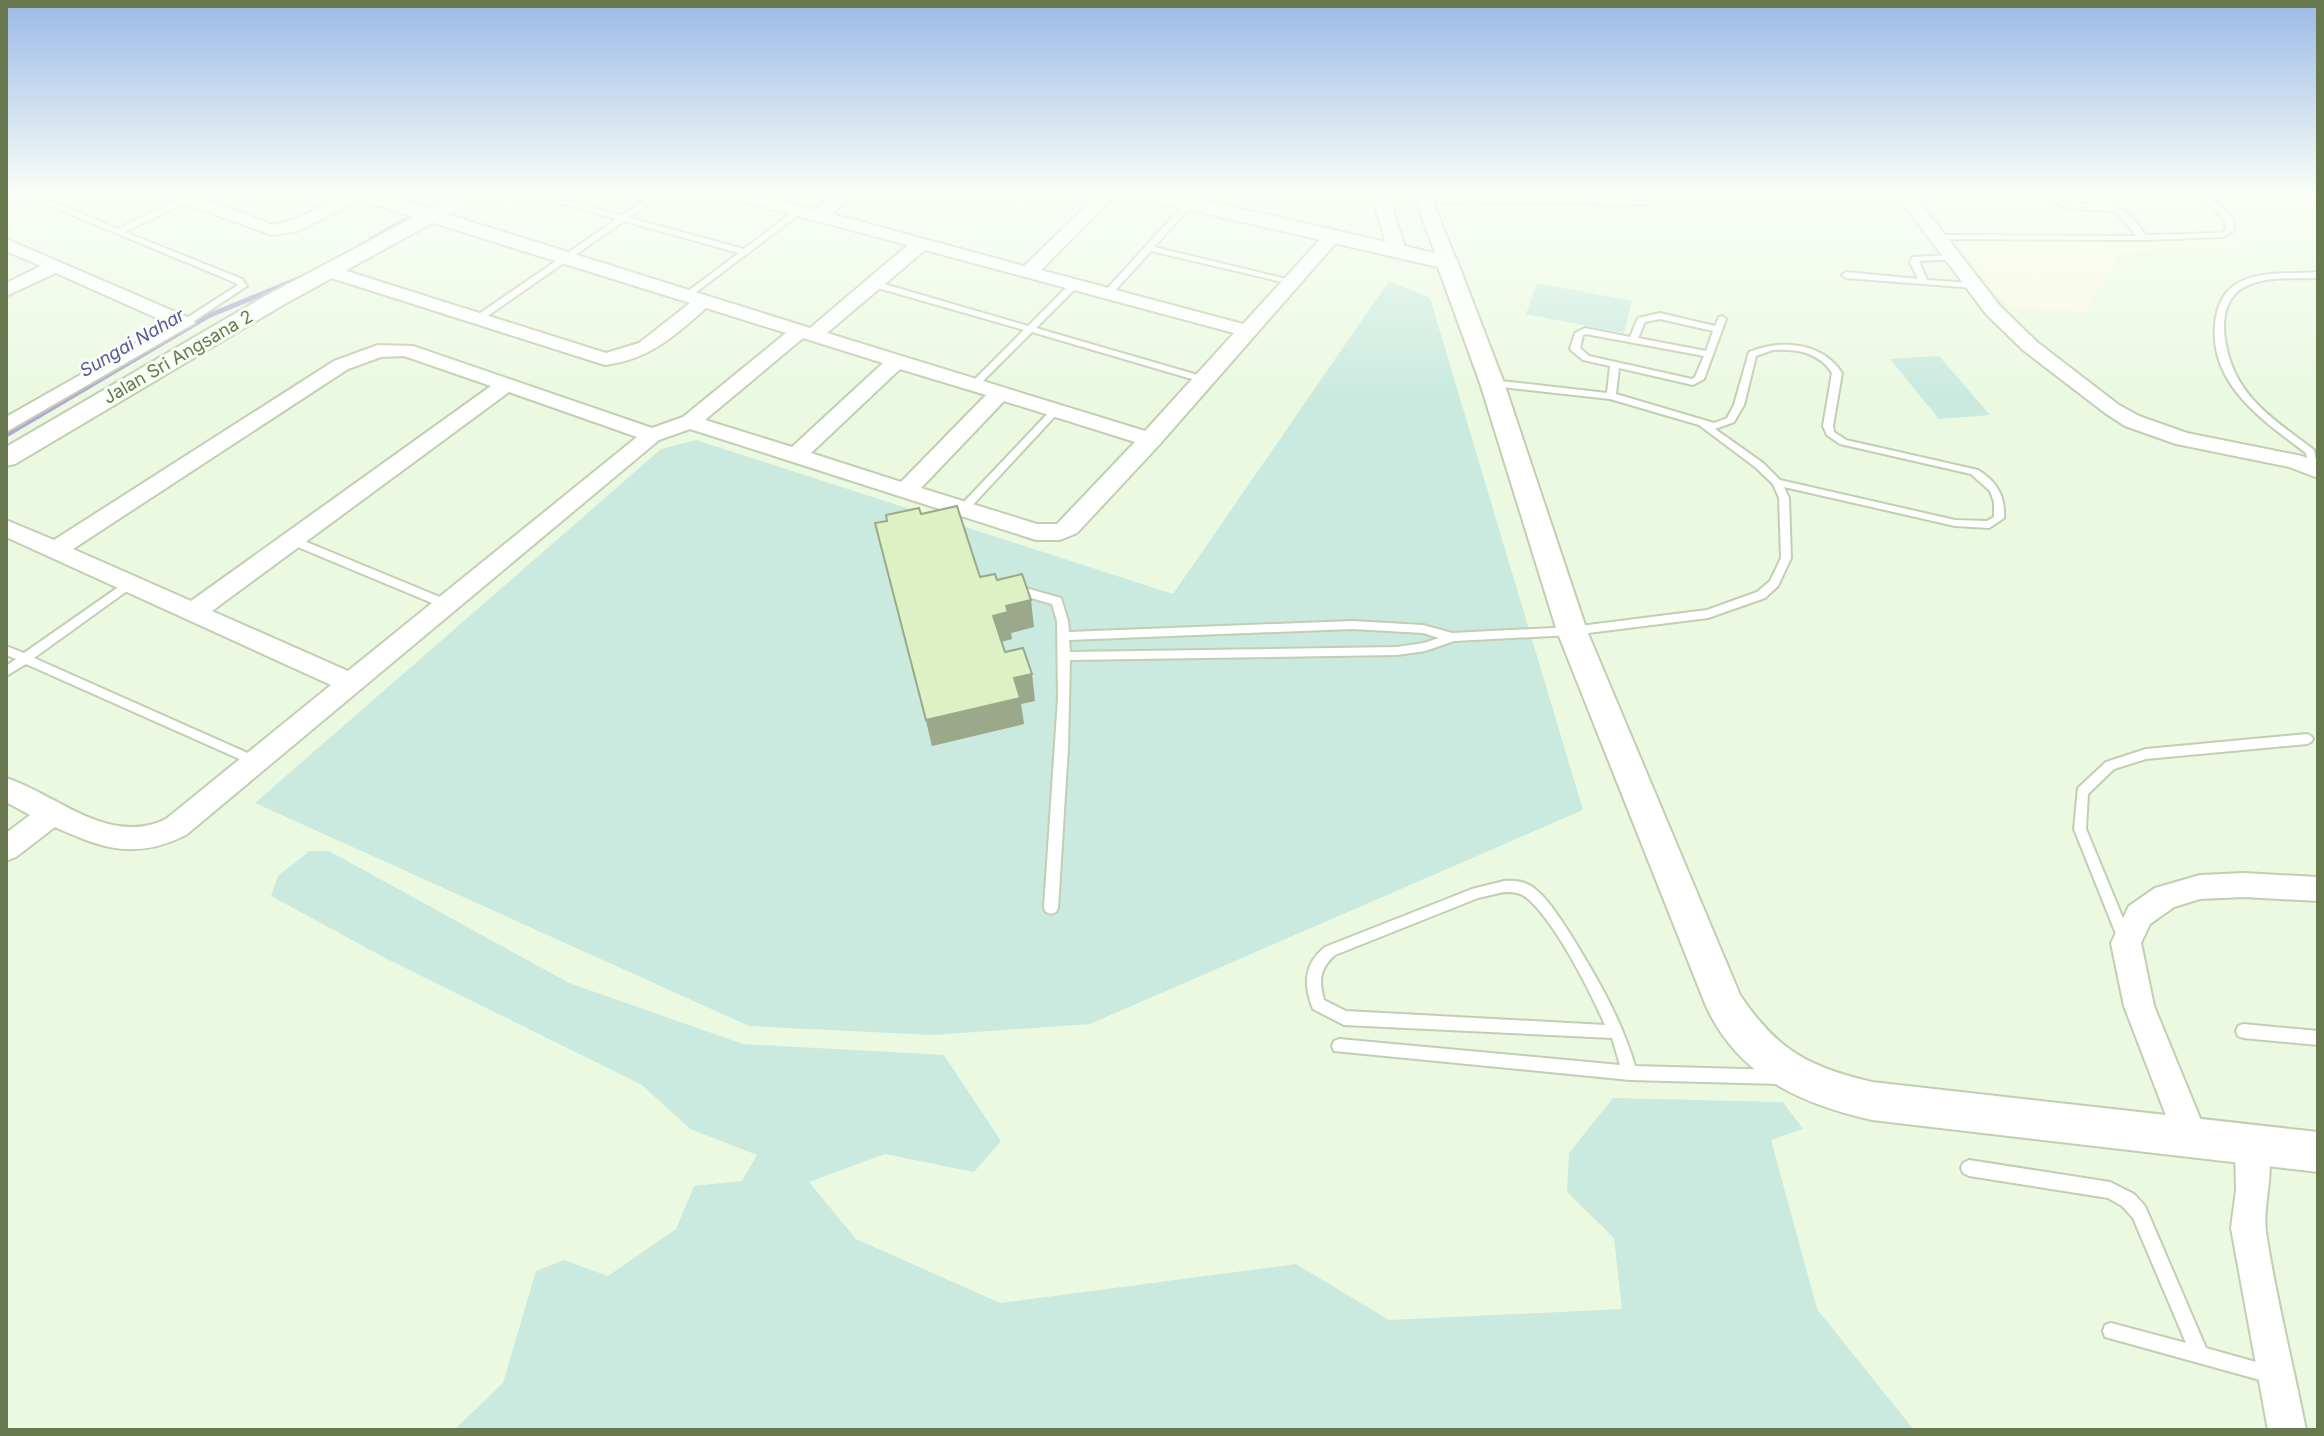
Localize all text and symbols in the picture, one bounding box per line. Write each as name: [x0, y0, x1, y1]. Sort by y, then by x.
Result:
water label: Sungai Nahar: [76, 304, 189, 381]
street label: Jalan Sri Angsana 2: [99, 305, 256, 408]

